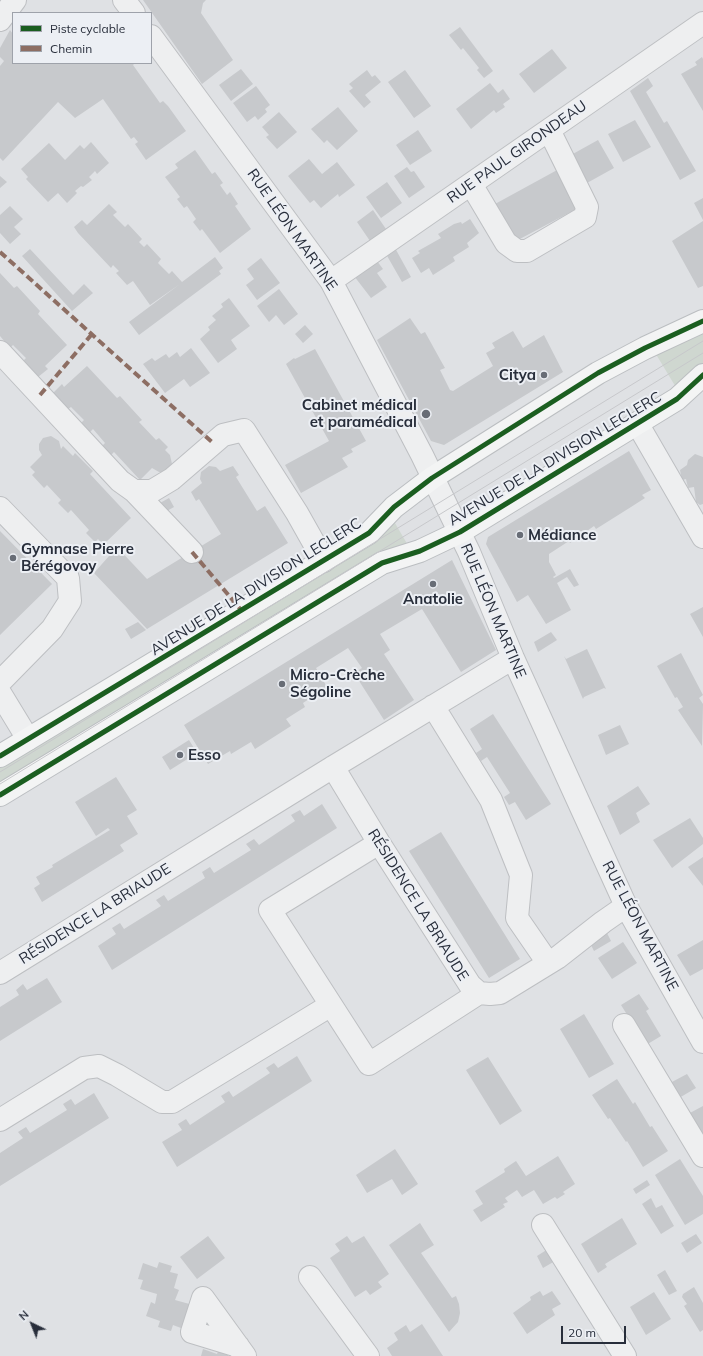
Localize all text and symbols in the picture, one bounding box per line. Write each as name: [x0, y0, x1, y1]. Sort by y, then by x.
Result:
legend: [12, 12, 152, 64]
text: Piste cyclable: [50, 21, 125, 36]
text: Chemin: [50, 41, 92, 56]
street label: RUE PAUL GIRONDEAU: [444, 97, 590, 207]
street label: RUE LÉON MARTINE: [243, 166, 341, 294]
place label: Citya: [499, 366, 536, 384]
marker: Citya: [539, 370, 549, 380]
street label: AVENUE DE LA DIVISION LECLERC: [445, 388, 665, 530]
place label: Cabinet médical et paramédical: [302, 396, 417, 431]
marker: Cabinet médical et paramédical: [420, 408, 432, 420]
street label: AVENUE DE LA DIVISION LECLERC: [147, 514, 365, 660]
place label: Médiance: [528, 526, 596, 544]
marker: Médiance: [515, 530, 525, 540]
place label: Gymnase Pierre Bérégovoy: [21, 540, 134, 575]
street label: RUE LÉON MARTINE: [456, 541, 530, 681]
marker: Gymnase Pierre Bérégovoy: [8, 553, 18, 563]
marker: Anatolie: [428, 579, 438, 589]
place label: Anatolie: [403, 590, 463, 608]
place label: Micro-Crèche Ségoline: [290, 666, 385, 701]
marker: Micro-Crèche Ségoline: [277, 679, 287, 689]
place label: Esso: [188, 746, 221, 764]
marker: Esso: [175, 750, 185, 760]
street label: RÉSIDENCE LA BRIAUDE: [364, 826, 472, 984]
street label: RUE LÉON MARTINE: [598, 858, 682, 994]
street label: RÉSIDENCE LA BRIAUDE: [16, 860, 174, 968]
north arrow: [12, 1304, 52, 1344]
text: N: [16, 1307, 32, 1323]
scale bar: [563, 1318, 628, 1344]
text: 20 m: [568, 1325, 596, 1340]

